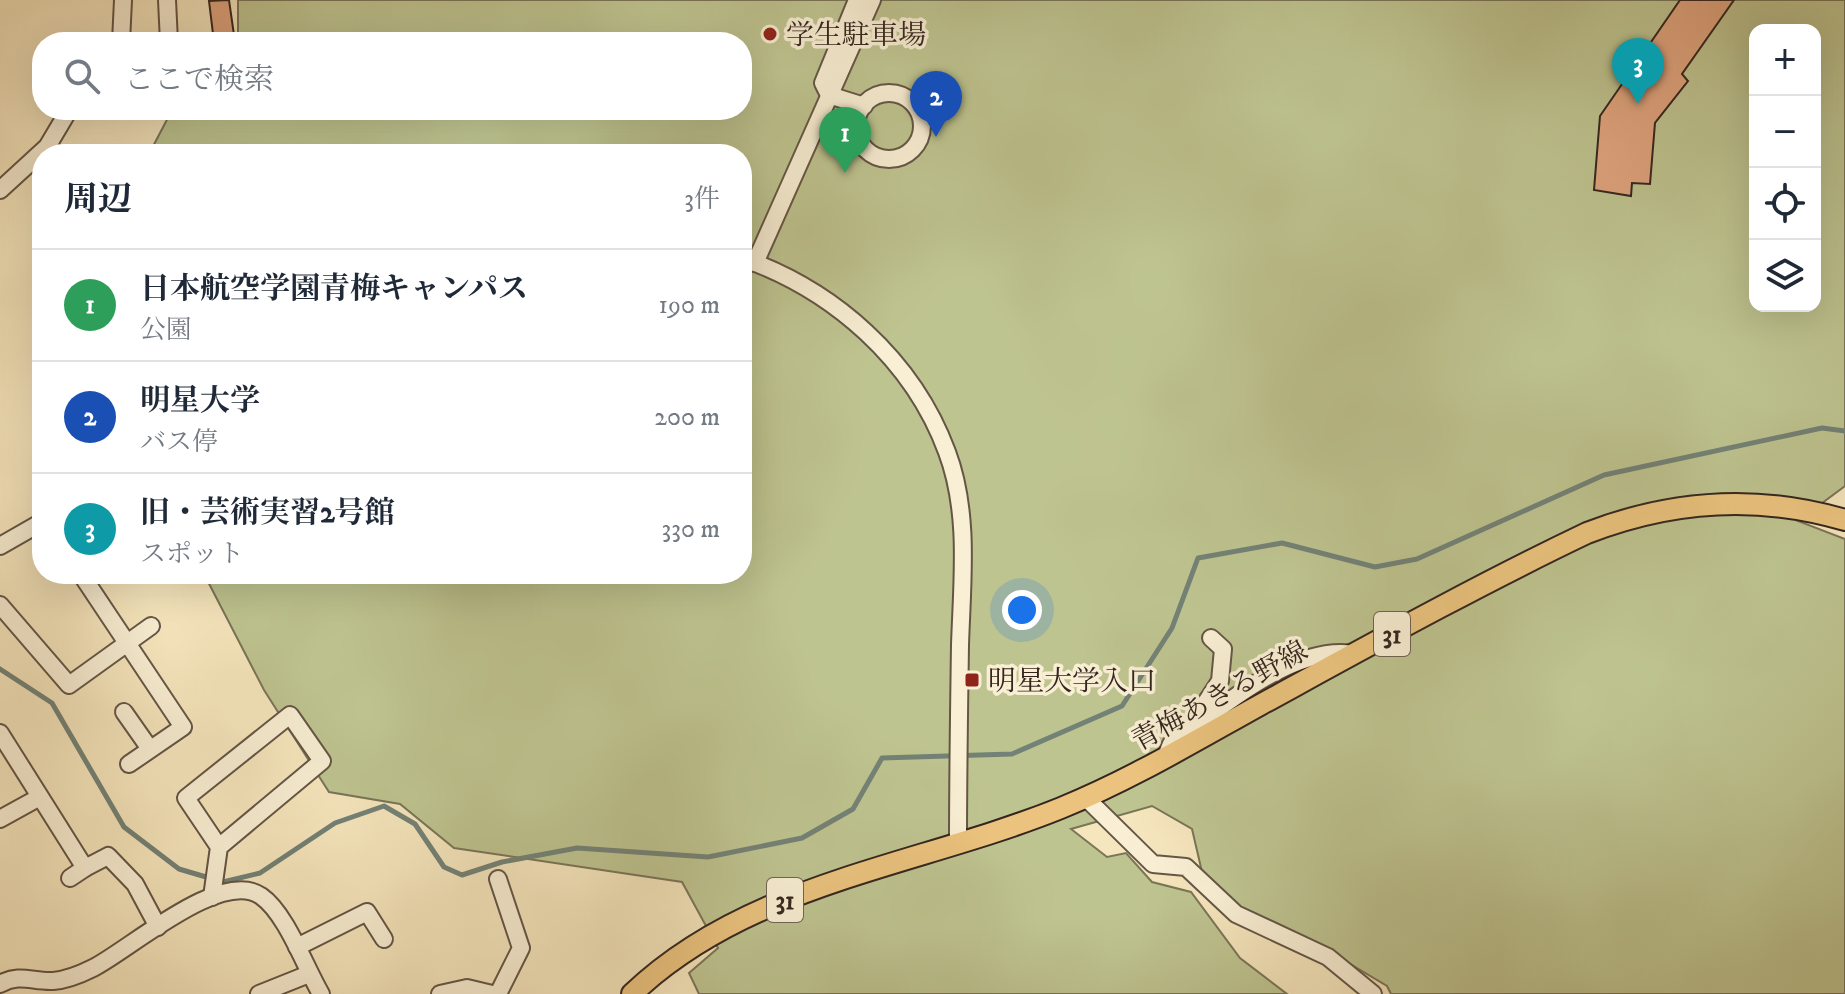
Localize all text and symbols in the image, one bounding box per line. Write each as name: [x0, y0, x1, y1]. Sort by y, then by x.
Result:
place label: 学生駐車場: [786, 18, 926, 53]
map controls: [1749, 24, 1821, 312]
button: +: [1749, 24, 1821, 96]
marker: 学生駐車場: [761, 25, 779, 43]
search box: [32, 32, 752, 120]
pin: 3: [1612, 38, 1664, 104]
icon: search: [60, 54, 104, 98]
text: ここで検索: [124, 62, 274, 99]
pin: 2: [910, 71, 962, 137]
button: −: [1749, 96, 1821, 168]
pin: 1: [819, 107, 871, 173]
button: locate: [1749, 168, 1821, 240]
text: 周辺: [64, 179, 132, 221]
text: 3件: [684, 183, 720, 216]
button: layers: [1749, 240, 1821, 312]
text: 日本航空学園青梅キャンパス: [140, 271, 528, 308]
text: 1: [85, 289, 95, 322]
text: 190 m: [658, 289, 720, 322]
text: 公園: [140, 314, 192, 347]
text: 明星大学: [140, 383, 260, 420]
text: 2: [84, 401, 96, 434]
text: 200 m: [654, 401, 720, 434]
text: バス停: [140, 426, 218, 459]
text: 旧・芸術実習2号館: [140, 495, 395, 532]
text: 3: [85, 513, 95, 546]
text: 330 m: [662, 513, 720, 546]
text: スポット: [140, 538, 244, 571]
your location: [1002, 590, 1042, 630]
road number: 31: [1374, 612, 1410, 656]
street label: 青梅あきる野線: [1126, 633, 1314, 759]
place label: 明星大学入口: [988, 664, 1156, 699]
marker: 明星大学入口: [963, 671, 981, 689]
road number: 31: [767, 878, 803, 922]

